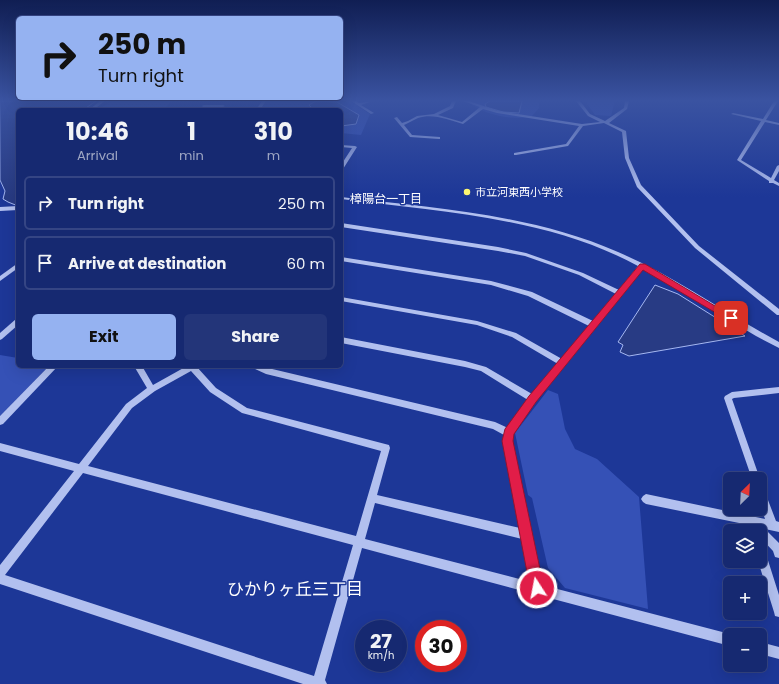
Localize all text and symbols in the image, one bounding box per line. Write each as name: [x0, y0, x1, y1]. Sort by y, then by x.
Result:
text: 250 m: [98, 25, 186, 64]
icon: right: [32, 32, 84, 84]
text: Turn right: [98, 63, 184, 88]
text: 10:46: [66, 115, 129, 148]
text: 1: [187, 115, 196, 148]
text: 310: [254, 115, 293, 148]
text: Arrival: [77, 146, 118, 165]
text: min: [179, 146, 204, 165]
text: m: [267, 146, 280, 165]
place label: 市立河東西小学校: [475, 184, 563, 200]
marker: 市立河東西小学校: [462, 187, 472, 197]
district label: 樟陽台一丁目: [350, 190, 422, 207]
icon: right: [34, 192, 56, 214]
text: Turn right: [68, 193, 144, 214]
text: 250 m: [278, 193, 325, 214]
icon: arrive: [34, 252, 56, 274]
text: Arrive at destination: [68, 253, 226, 274]
text: 60 m: [287, 253, 325, 274]
pin: [714, 301, 748, 335]
icon: arrive: [720, 307, 742, 329]
button: Exit: [32, 314, 176, 360]
button: Share: [184, 314, 327, 360]
north arrow: [723, 472, 767, 516]
map controls: [723, 472, 767, 672]
button: layers: [723, 524, 767, 568]
position arrow: [516, 567, 558, 609]
button: +: [723, 576, 767, 620]
district label: ひかりヶ丘三丁目: [227, 577, 363, 601]
speed limit sign: 30: [415, 620, 467, 672]
text: 27: [370, 627, 392, 655]
button: −: [723, 628, 767, 672]
text: km/h: [368, 648, 394, 663]

